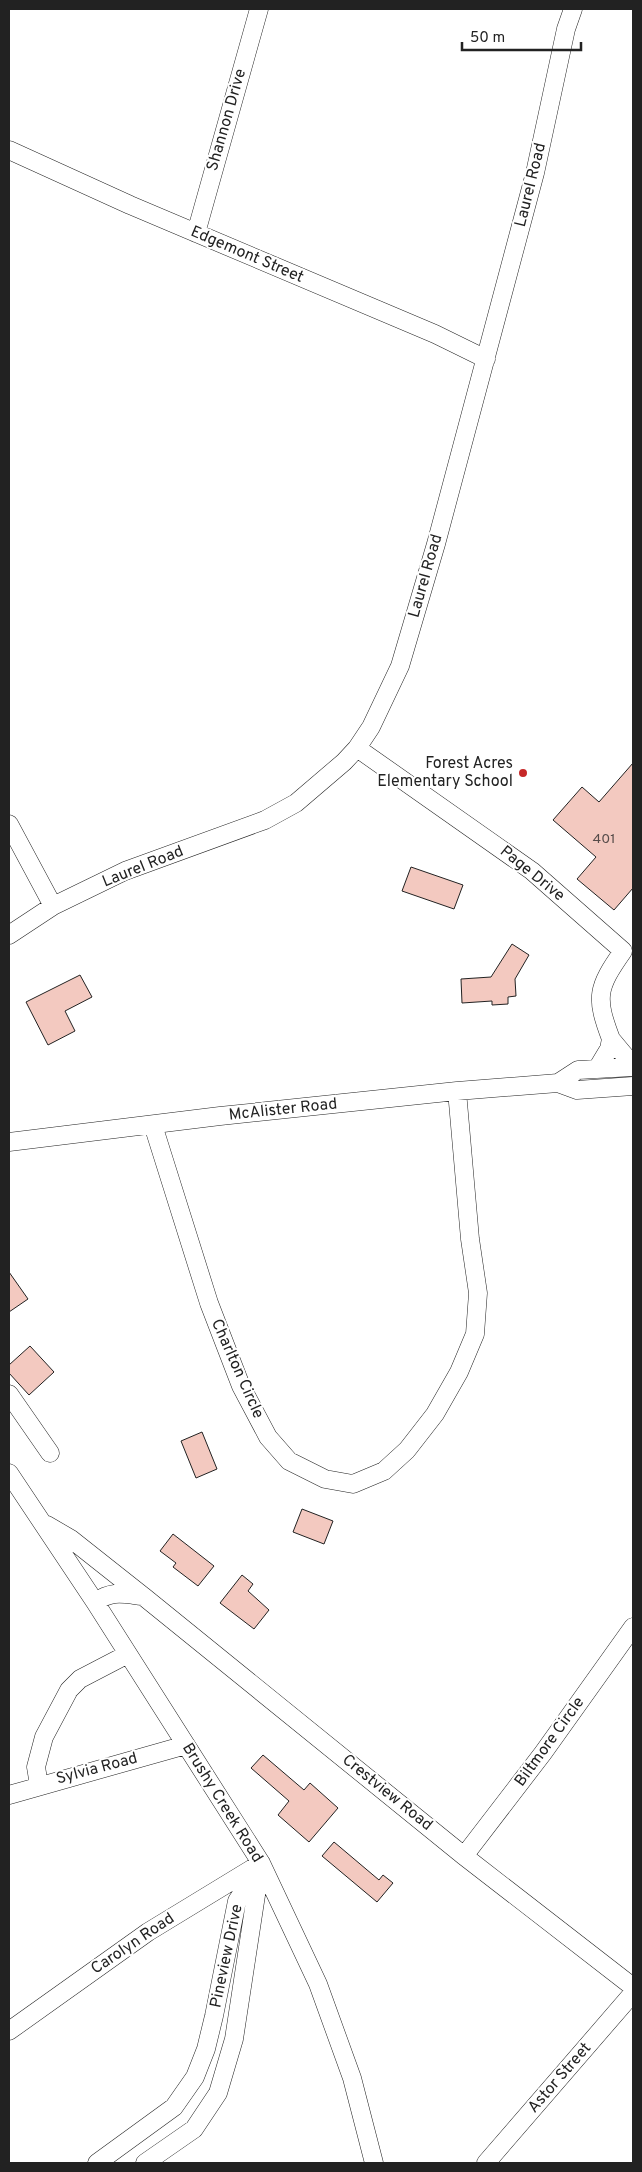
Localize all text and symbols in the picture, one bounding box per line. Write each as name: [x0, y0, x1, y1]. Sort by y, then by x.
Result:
scale bar: [462, 20, 581, 52]
text: 50 m: [470, 29, 505, 48]
street label: Shannon Drive: [203, 67, 251, 173]
street label: Laurel Road: [511, 141, 551, 229]
street label: Edgemont Street: [187, 222, 307, 288]
street label: Laurel Road: [405, 532, 447, 620]
place label: Forest Acres Elementary School: [377, 754, 513, 792]
marker: Forest Acres Elementary School: [517, 767, 529, 779]
house number: 401: [593, 831, 615, 848]
street label: Laurel Road: [99, 842, 187, 892]
street label: Page Drive: [496, 842, 568, 906]
street label: McAlister Road: [228, 1094, 338, 1126]
street label: Charlton Circle: [206, 1316, 268, 1422]
street label: Biltmore Circle: [511, 1693, 589, 1791]
street label: Brushy Creek Road: [177, 1739, 267, 1867]
street label: Sylvia Road: [54, 1749, 140, 1789]
street label: Crestview Road: [338, 1750, 436, 1836]
street label: Pineview Drive: [206, 1902, 248, 2010]
street label: Carolyn Road: [87, 1909, 179, 1979]
street label: Astor Street: [524, 2039, 596, 2117]

